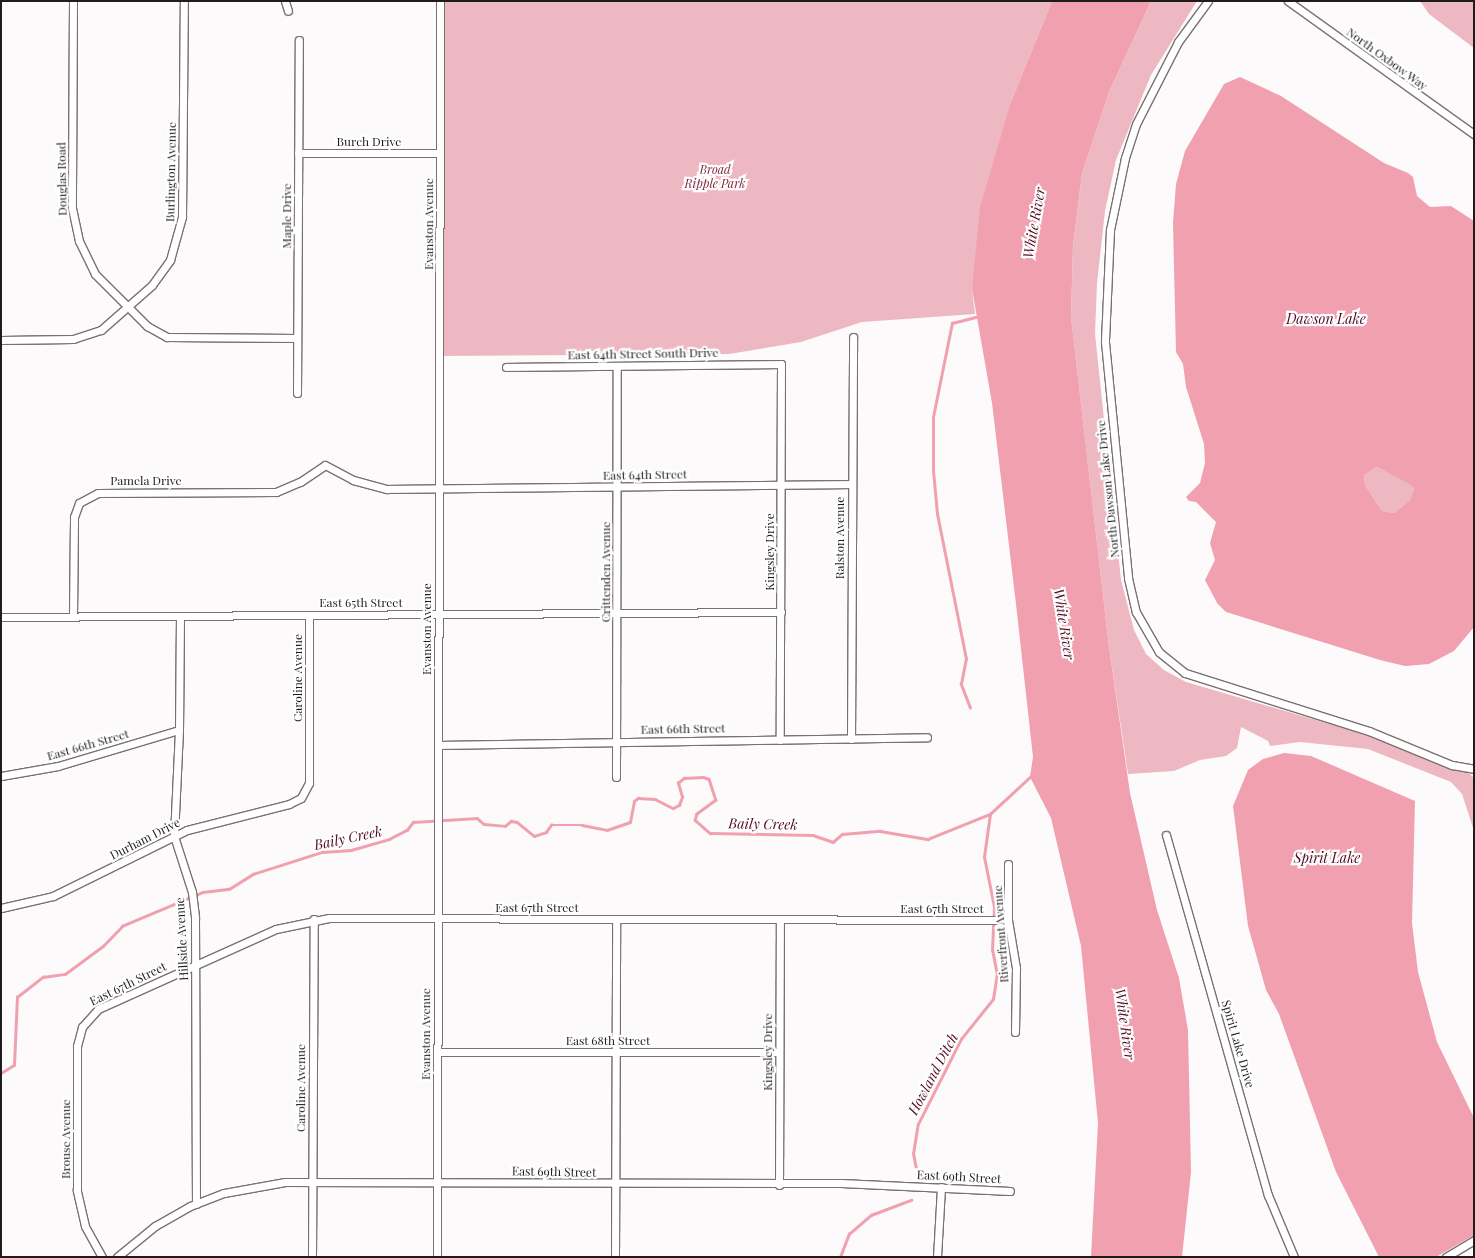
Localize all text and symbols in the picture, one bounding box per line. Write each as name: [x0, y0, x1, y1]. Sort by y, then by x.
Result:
street label: North Oxbow Way: [1343, 25, 1431, 93]
street label: Burlington Avenue: [163, 122, 179, 222]
street label: Burch Drive: [337, 135, 401, 149]
street label: Douglas Road: [54, 142, 70, 216]
park label: Broad Ripple Park: [685, 163, 745, 191]
street label: Evanston Avenue: [422, 178, 436, 270]
street label: Maple Drive: [280, 183, 294, 249]
water label: White River: [1020, 186, 1048, 260]
water label: Dawson Lake: [1286, 311, 1366, 327]
street label: East 64th Street South Drive: [567, 345, 719, 363]
street label: North Dawson Lake Drive: [1094, 420, 1122, 558]
street label: East 64th Street: [603, 467, 687, 483]
street label: Pamela Drive: [110, 474, 182, 488]
street label: Ralston Avenue: [833, 496, 847, 580]
street label: Kingsley Drive: [763, 513, 777, 591]
street label: Crittenden Avenue: [599, 521, 613, 623]
street label: Evanston Avenue: [420, 583, 434, 675]
water label: White River: [1050, 587, 1078, 661]
street label: East 65th Street: [319, 596, 403, 610]
street label: Caroline Avenue: [291, 634, 305, 722]
street label: East 66th Street: [640, 721, 726, 737]
street label: East 66th Street: [45, 726, 131, 764]
street label: Durham Drive: [108, 815, 182, 863]
water label: Baily Creek: [728, 815, 798, 833]
water label: Baily Creek: [312, 823, 384, 853]
water label: Spirit Lake: [1294, 850, 1360, 866]
street label: Riverfront Avenue: [990, 885, 1012, 983]
street label: Hillside Avenue: [173, 897, 191, 981]
street label: East 67th Street: [495, 901, 579, 915]
street label: East 67th Street: [900, 902, 984, 916]
street label: East 67th Street: [87, 959, 169, 1009]
water label: White River: [1112, 987, 1138, 1061]
street label: Evanston Avenue: [419, 988, 433, 1080]
street label: Spirit Lake Drive: [1219, 998, 1257, 1090]
street label: Kingsley Drive: [761, 1013, 775, 1091]
water label: Howland Ditch: [905, 1030, 961, 1118]
street label: East 68th Street: [566, 1034, 650, 1048]
street label: Caroline Avenue: [294, 1044, 308, 1132]
street label: Brouse Avenue: [59, 1099, 73, 1179]
street label: East 69th Street: [512, 1164, 596, 1180]
street label: East 69th Street: [916, 1168, 1002, 1186]

